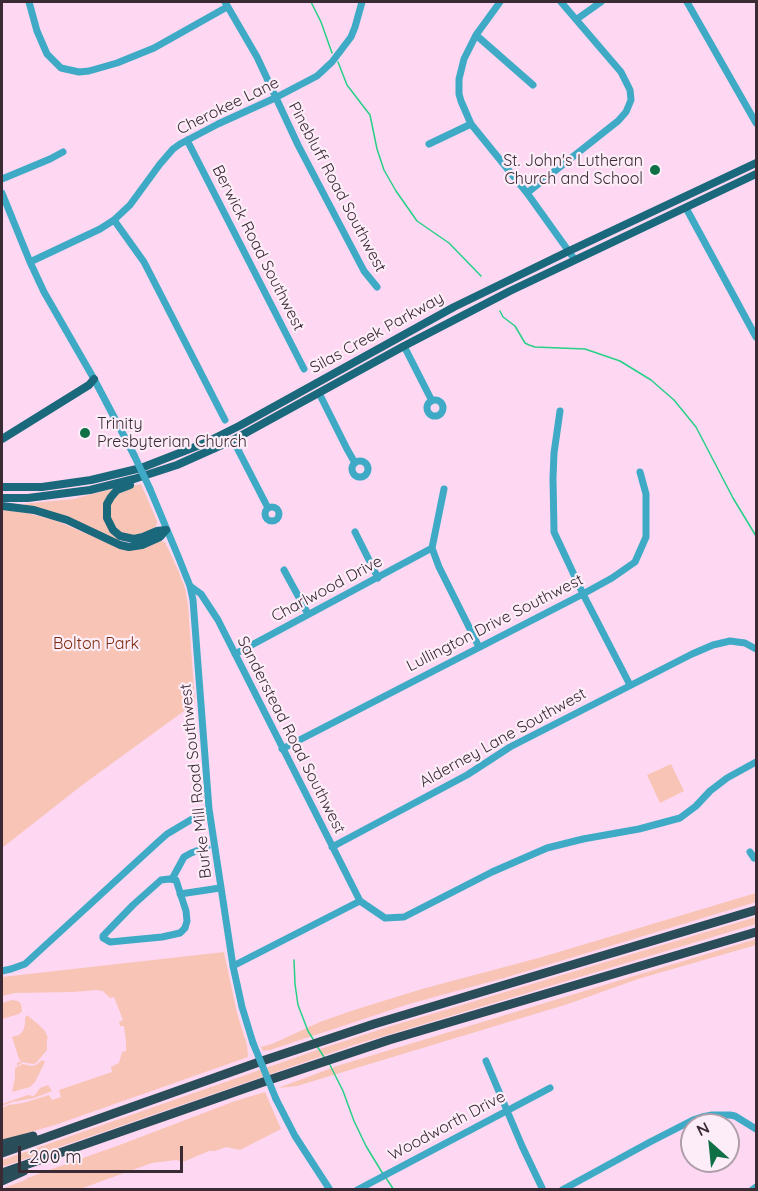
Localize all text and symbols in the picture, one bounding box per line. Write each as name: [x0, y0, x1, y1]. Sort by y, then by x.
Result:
street label: Cherokee Lane: [174, 73, 282, 139]
street label: Pinebluff Road Southwest: [284, 99, 390, 275]
place label: St. John's Lutheran Church and School: [503, 151, 643, 189]
street label: Berwick Road Southwest: [208, 162, 308, 334]
marker: St. John's Lutheran Church and School: [648, 163, 662, 177]
street label: Silas Creek Parkway: [307, 288, 447, 378]
place label: Trinity Presbyterian Church: [97, 414, 247, 452]
marker: Trinity Presbyterian Church: [78, 426, 92, 440]
street label: Charlwood Drive: [268, 552, 386, 626]
street label: Lullington Drive Southwest: [404, 570, 586, 676]
street label: Sanderstead Road Southwest: [233, 633, 349, 837]
park label: Bolton Park: [53, 634, 139, 654]
street label: Burke Mill Road Southwest: [176, 683, 216, 879]
street label: Alderney Lane Southwest: [416, 684, 590, 792]
street label: Woodworth Drive: [385, 1087, 509, 1165]
north arrow: [680, 1113, 740, 1173]
text: N: [693, 1117, 713, 1140]
scale bar: [21, 1134, 186, 1172]
text: 200 m: [29, 1145, 82, 1168]

